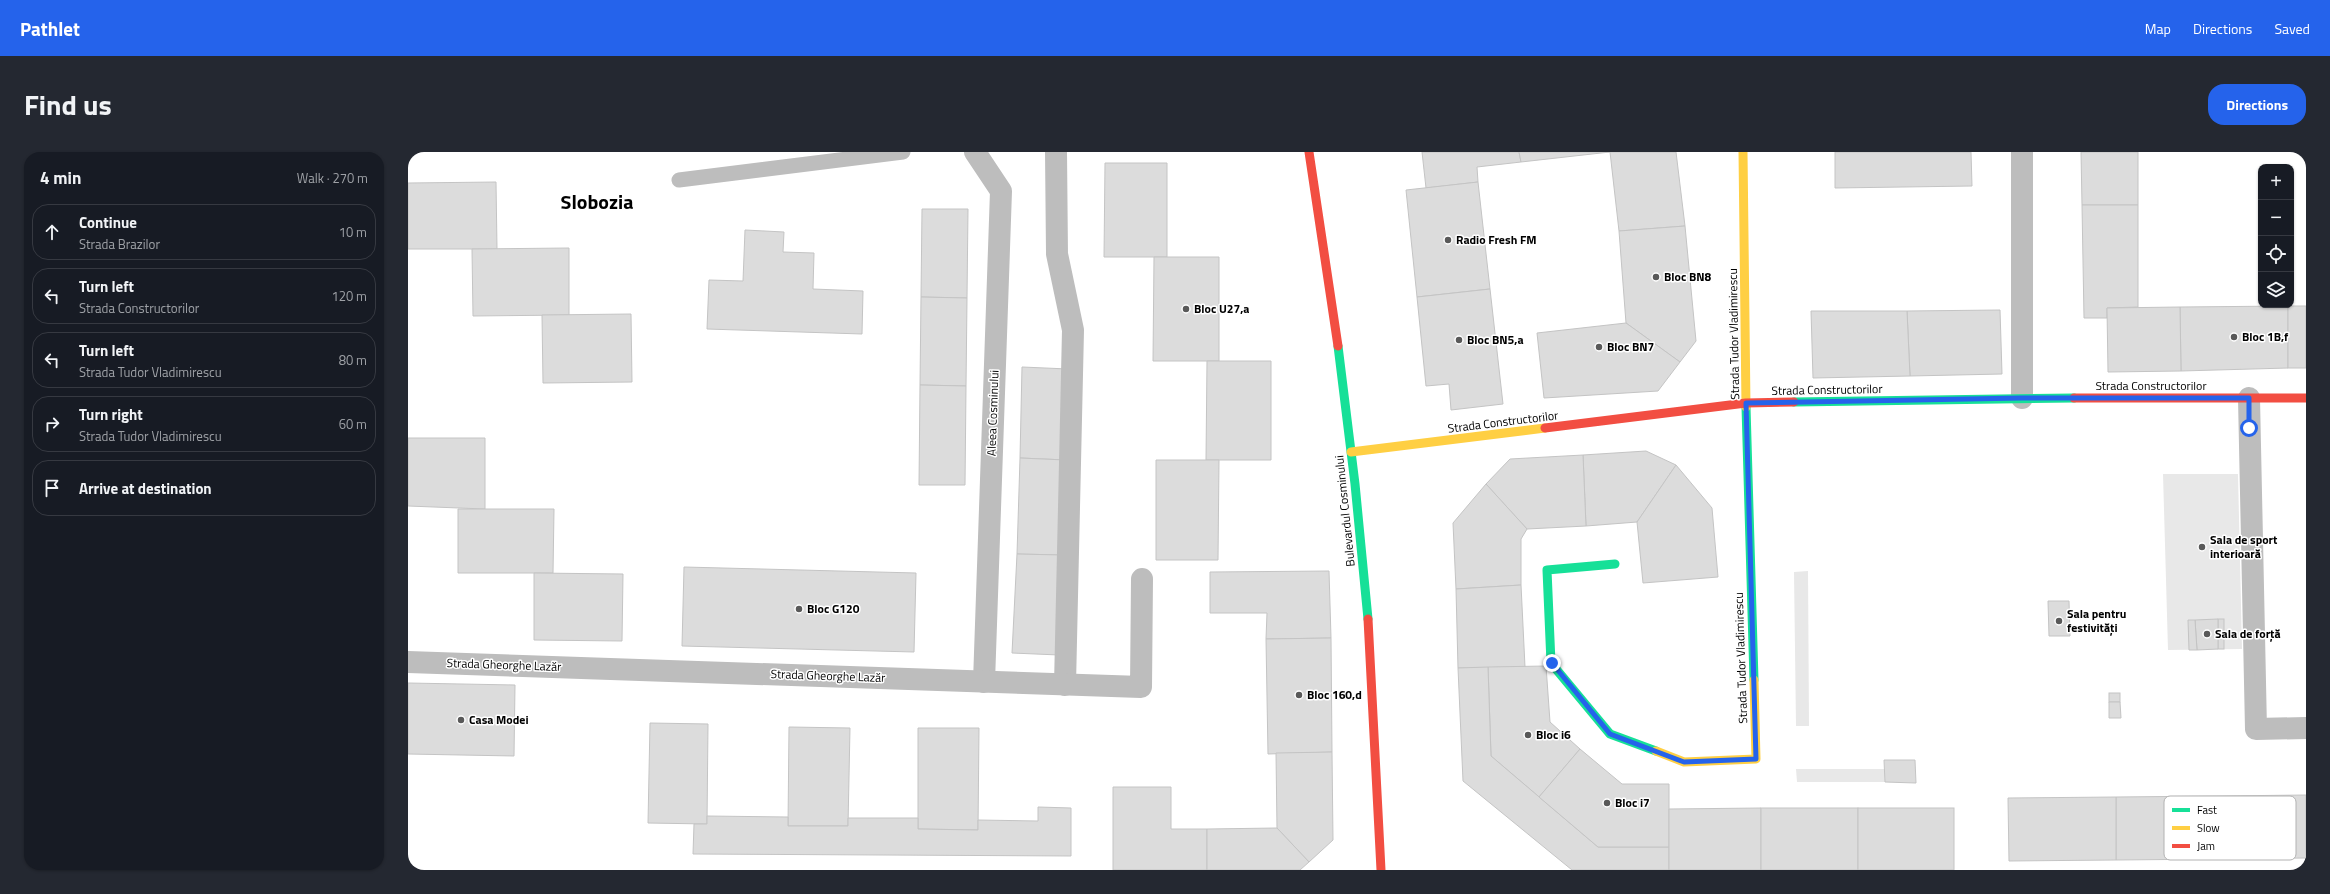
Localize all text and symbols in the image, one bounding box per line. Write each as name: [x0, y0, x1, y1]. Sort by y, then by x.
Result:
text: Pathlet: [20, 14, 80, 43]
text: Map: [2145, 18, 2171, 39]
text: Directions: [2193, 18, 2252, 39]
text: Saved: [2274, 18, 2310, 39]
text: Find us: [24, 83, 112, 126]
button: Directions: [2208, 84, 2306, 125]
map controls: [2258, 164, 2294, 308]
button: +: [2258, 164, 2294, 200]
text: 4 min: [40, 165, 81, 191]
text: Walk · 270 m: [297, 168, 368, 188]
district label: Slobozia: [561, 186, 633, 217]
button: −: [2258, 200, 2294, 236]
text: Continue: [79, 211, 137, 234]
icon: ahead: [41, 221, 63, 243]
text: 10 m: [339, 222, 367, 242]
place label: Radio Fresh FM: [1456, 230, 1537, 249]
text: Strada Brazilor: [79, 234, 160, 254]
marker: Radio Fresh FM: [1443, 235, 1453, 245]
button: locate: [2258, 236, 2294, 272]
place label: Bloc BN8: [1664, 267, 1712, 286]
street label: Strada Tudor Vladimirescu: [1723, 268, 1744, 400]
marker: Bloc BN8: [1651, 272, 1661, 282]
button: layers: [2258, 272, 2294, 308]
text: Turn left: [79, 275, 134, 298]
icon: left: [41, 285, 63, 307]
text: 120 m: [331, 286, 367, 306]
text: Strada Constructorilor: [79, 298, 199, 318]
place label: Bloc U27,a: [1194, 299, 1250, 318]
marker: Bloc U27,a: [1181, 304, 1191, 314]
place label: Bloc 1B,f: [2242, 327, 2289, 346]
place label: Bloc BN5,a: [1467, 330, 1524, 349]
marker: Bloc 1B,f: [2229, 332, 2239, 342]
marker: Bloc BN5,a: [1454, 335, 1464, 345]
place label: Bloc BN7: [1607, 337, 1654, 356]
text: Turn left: [79, 339, 134, 362]
marker: Bloc BN7: [1594, 342, 1604, 352]
icon: left: [41, 349, 63, 371]
text: 80 m: [339, 350, 367, 370]
text: Strada Tudor Vladimirescu: [79, 362, 222, 382]
street label: Aleea Cosminului: [982, 370, 1004, 456]
street label: Strada Constructorilor: [2095, 376, 2207, 395]
street label: Strada Constructorilor: [1771, 379, 1883, 400]
text: Turn right: [79, 403, 143, 426]
street label: Strada Constructorilor: [1447, 405, 1559, 438]
icon: right: [41, 413, 63, 435]
text: 60 m: [339, 414, 367, 434]
route start: [2240, 419, 2258, 437]
text: Strada Tudor Vladimirescu: [79, 426, 222, 446]
street label: Bulevardul Cosminului: [1329, 454, 1360, 568]
icon: arrive: [41, 477, 63, 499]
text: Arrive at destination: [79, 477, 212, 500]
place label: Sala de sport interioară: [2210, 530, 2278, 563]
marker: Sala de sport interioară: [2197, 542, 2207, 552]
street label: Strada Tudor Vladimirescu: [1729, 592, 1752, 724]
place label: Bloc G120: [807, 599, 860, 618]
marker: Bloc G120: [794, 604, 804, 614]
place label: Sala pentru festivități: [2067, 604, 2126, 637]
marker: Sala pentru festivități: [2054, 616, 2064, 626]
place label: Sala de forță: [2215, 624, 2281, 643]
marker: Sala de forță: [2202, 629, 2212, 639]
street label: Strada Gheorghe Lazăr: [446, 653, 562, 676]
route end: [1543, 654, 1561, 672]
street label: Strada Gheorghe Lazăr: [770, 664, 886, 687]
place label: Bloc 160,d: [1307, 685, 1362, 704]
marker: Bloc 160,d: [1294, 690, 1304, 700]
place label: Casa Modei: [469, 710, 529, 729]
marker: Casa Modei: [456, 715, 466, 725]
place label: Bloc i6: [1536, 725, 1571, 744]
marker: Bloc i6: [1523, 730, 1533, 740]
place label: Bloc i7: [1615, 793, 1650, 812]
legend: [2164, 796, 2296, 860]
marker: Bloc i7: [1602, 798, 1612, 808]
text: Fast: [2197, 802, 2217, 818]
text: Slow: [2197, 820, 2220, 836]
text: Jam: [2197, 838, 2215, 854]

